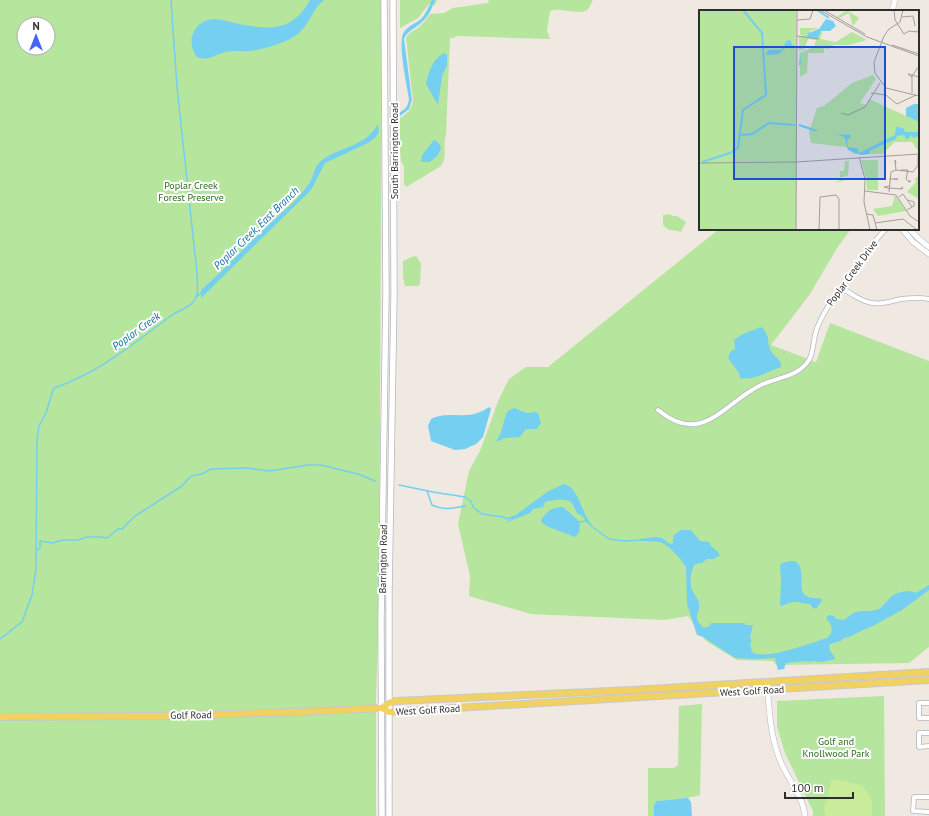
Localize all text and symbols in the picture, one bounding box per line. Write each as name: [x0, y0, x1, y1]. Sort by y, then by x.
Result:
inset map: [699, 10, 919, 230]
north arrow: [16, 16, 56, 56]
text: N: [32, 19, 40, 33]
street label: South Barrington Road: [388, 103, 401, 199]
park label: Poplar Creek Forest Preserve: [158, 179, 224, 204]
water label: Poplar Creek, East Branch: [210, 184, 302, 272]
street label: Poplar Creek Drive: [824, 237, 880, 309]
water label: Poplar Creek: [109, 308, 164, 353]
street label: Barrington Road: [376, 524, 390, 594]
street label: West Golf Road: [719, 683, 785, 699]
street label: West Golf Road: [395, 702, 461, 718]
street label: Golf Road: [170, 708, 212, 722]
park label: Golf and Knollwood Park: [803, 735, 870, 760]
scale bar: [785, 774, 853, 800]
text: 100 m: [791, 780, 824, 795]

